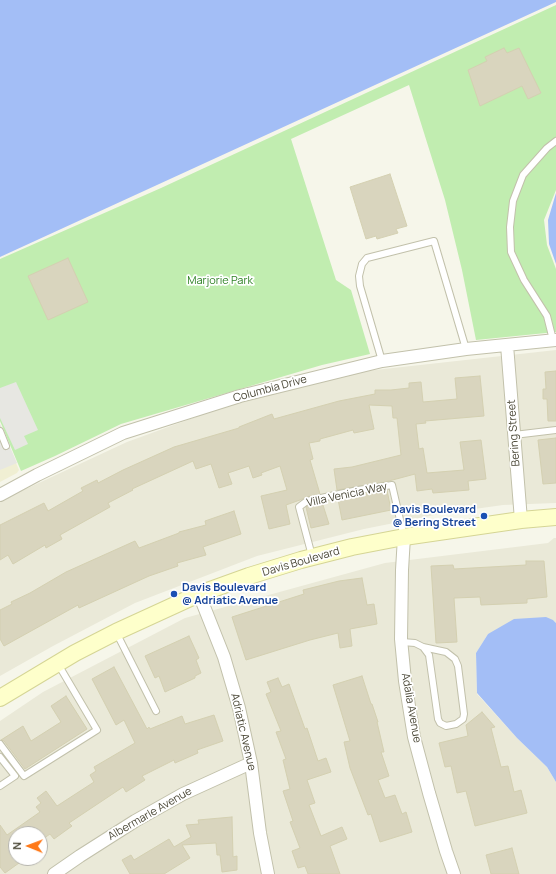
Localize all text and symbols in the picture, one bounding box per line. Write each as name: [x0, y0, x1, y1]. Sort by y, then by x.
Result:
park label: Marjorie Park: [187, 274, 253, 288]
street label: Columbia Drive: [232, 373, 308, 405]
street label: Bering Street: [505, 399, 523, 467]
street label: Villa Venicia Way: [306, 480, 388, 510]
place label: Davis Boulevard @ Bering Street: [392, 503, 476, 529]
marker: Davis Boulevard @ Bering Street: [479, 511, 489, 521]
street label: Davis Boulevard: [261, 545, 341, 579]
place label: Davis Boulevard @ Adriatic Avenue: [182, 581, 278, 607]
marker: Davis Boulevard @ Adriatic Avenue: [169, 589, 179, 599]
street label: Adalia Avenue: [398, 672, 424, 744]
street label: Adriatic Avenue: [228, 692, 258, 772]
street label: Albermarle Avenue: [106, 785, 194, 843]
north arrow: [8, 826, 48, 866]
text: N: [9, 842, 24, 850]

